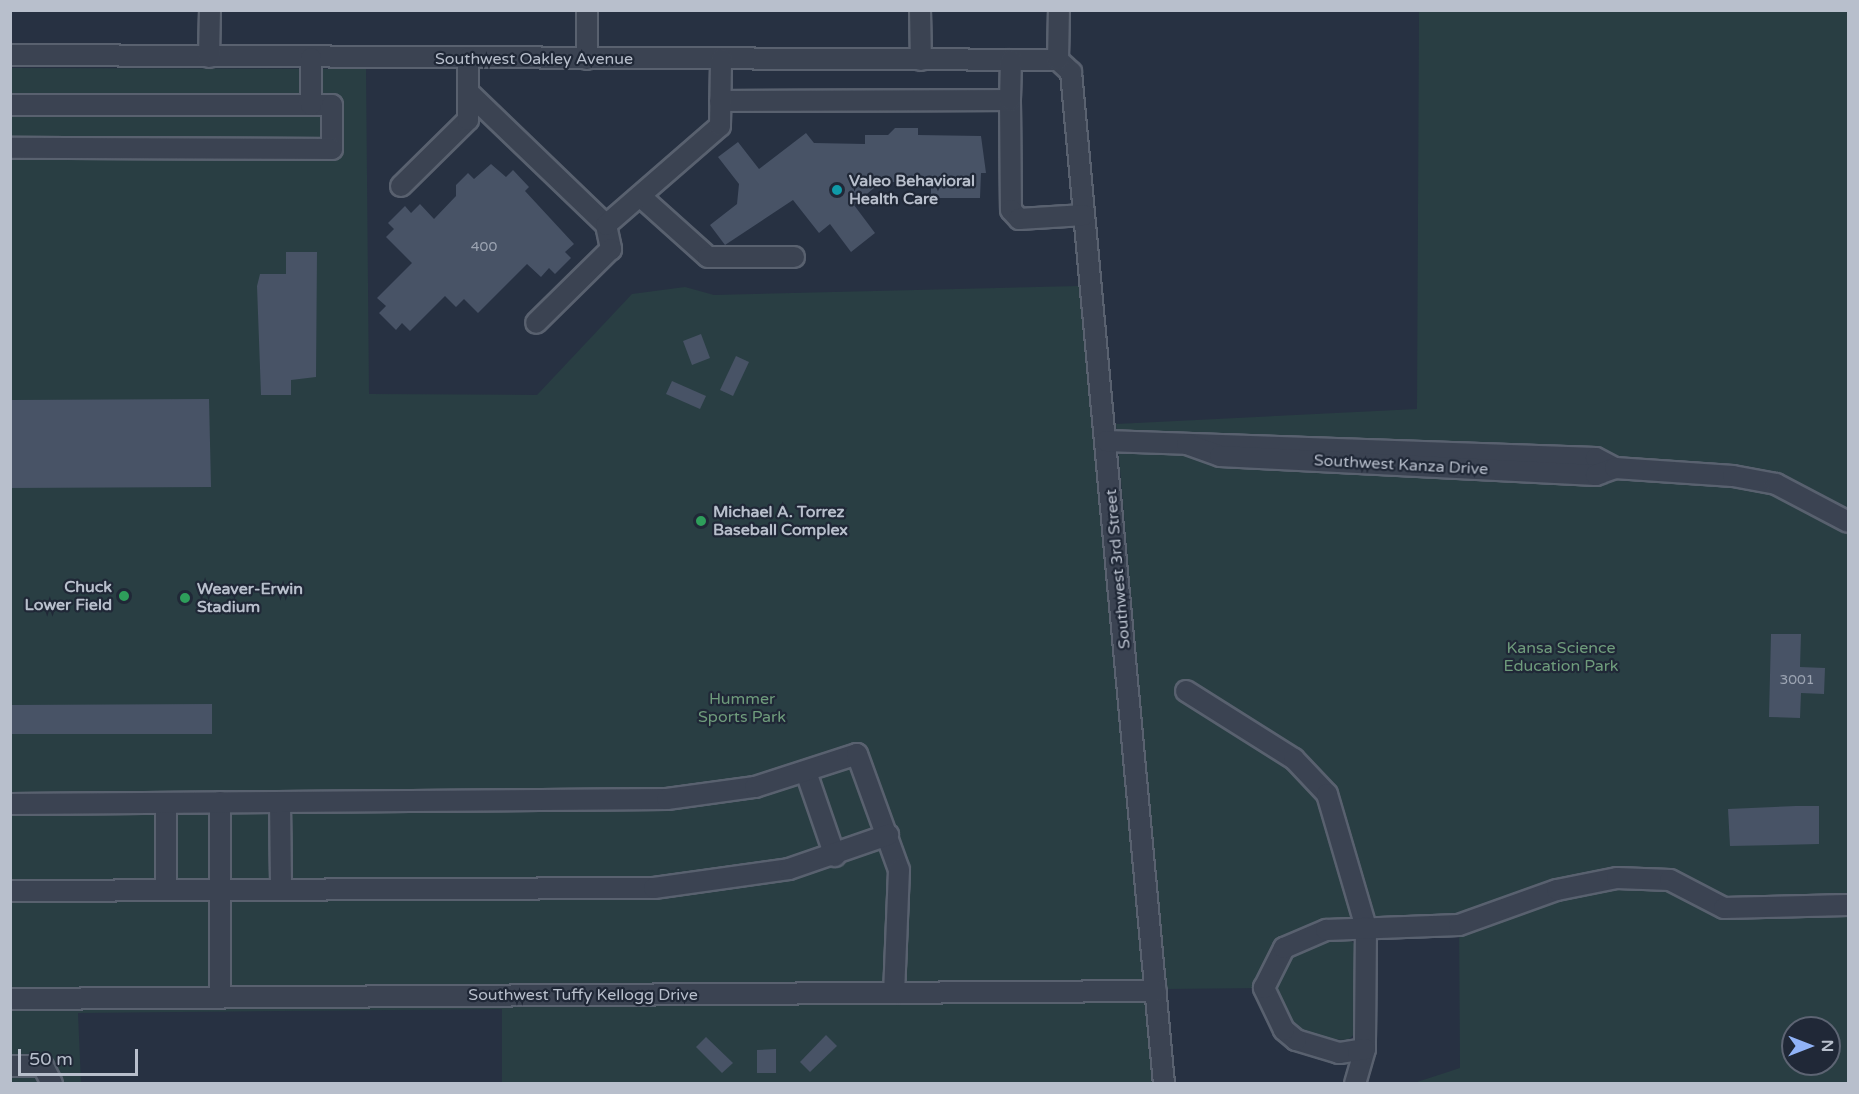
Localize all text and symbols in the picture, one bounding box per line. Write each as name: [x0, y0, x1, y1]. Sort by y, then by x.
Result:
street label: Southwest Oakley Avenue: [435, 49, 633, 69]
place label: Valeo Behavioral Health Care: [849, 171, 975, 209]
marker: Valeo Behavioral Health Care: [830, 183, 844, 197]
house number: 400: [471, 239, 497, 255]
street label: Southwest Kanza Drive: [1313, 451, 1489, 479]
street label: Southwest 3rd Street: [1101, 488, 1135, 650]
place label: Michael A. Torrez Baseball Complex: [713, 502, 848, 540]
marker: Michael A. Torrez Baseball Complex: [694, 514, 708, 528]
place label: Chuck Lower Field: [25, 577, 112, 615]
place label: Weaver-Erwin Stadium: [197, 579, 303, 617]
marker: Chuck Lower Field: [117, 589, 131, 603]
marker: Weaver-Erwin Stadium: [178, 591, 192, 605]
park label: Kansa Science Education Park: [1503, 638, 1619, 676]
house number: 3001: [1779, 672, 1815, 688]
park label: Hummer Sports Park: [698, 689, 786, 727]
street label: Southwest Tuffy Kellogg Drive: [468, 985, 698, 1005]
north arrow: [1781, 1016, 1841, 1076]
scale bar: [21, 1037, 141, 1075]
text: N: [1817, 1040, 1837, 1052]
text: 50 m: [29, 1048, 73, 1070]

